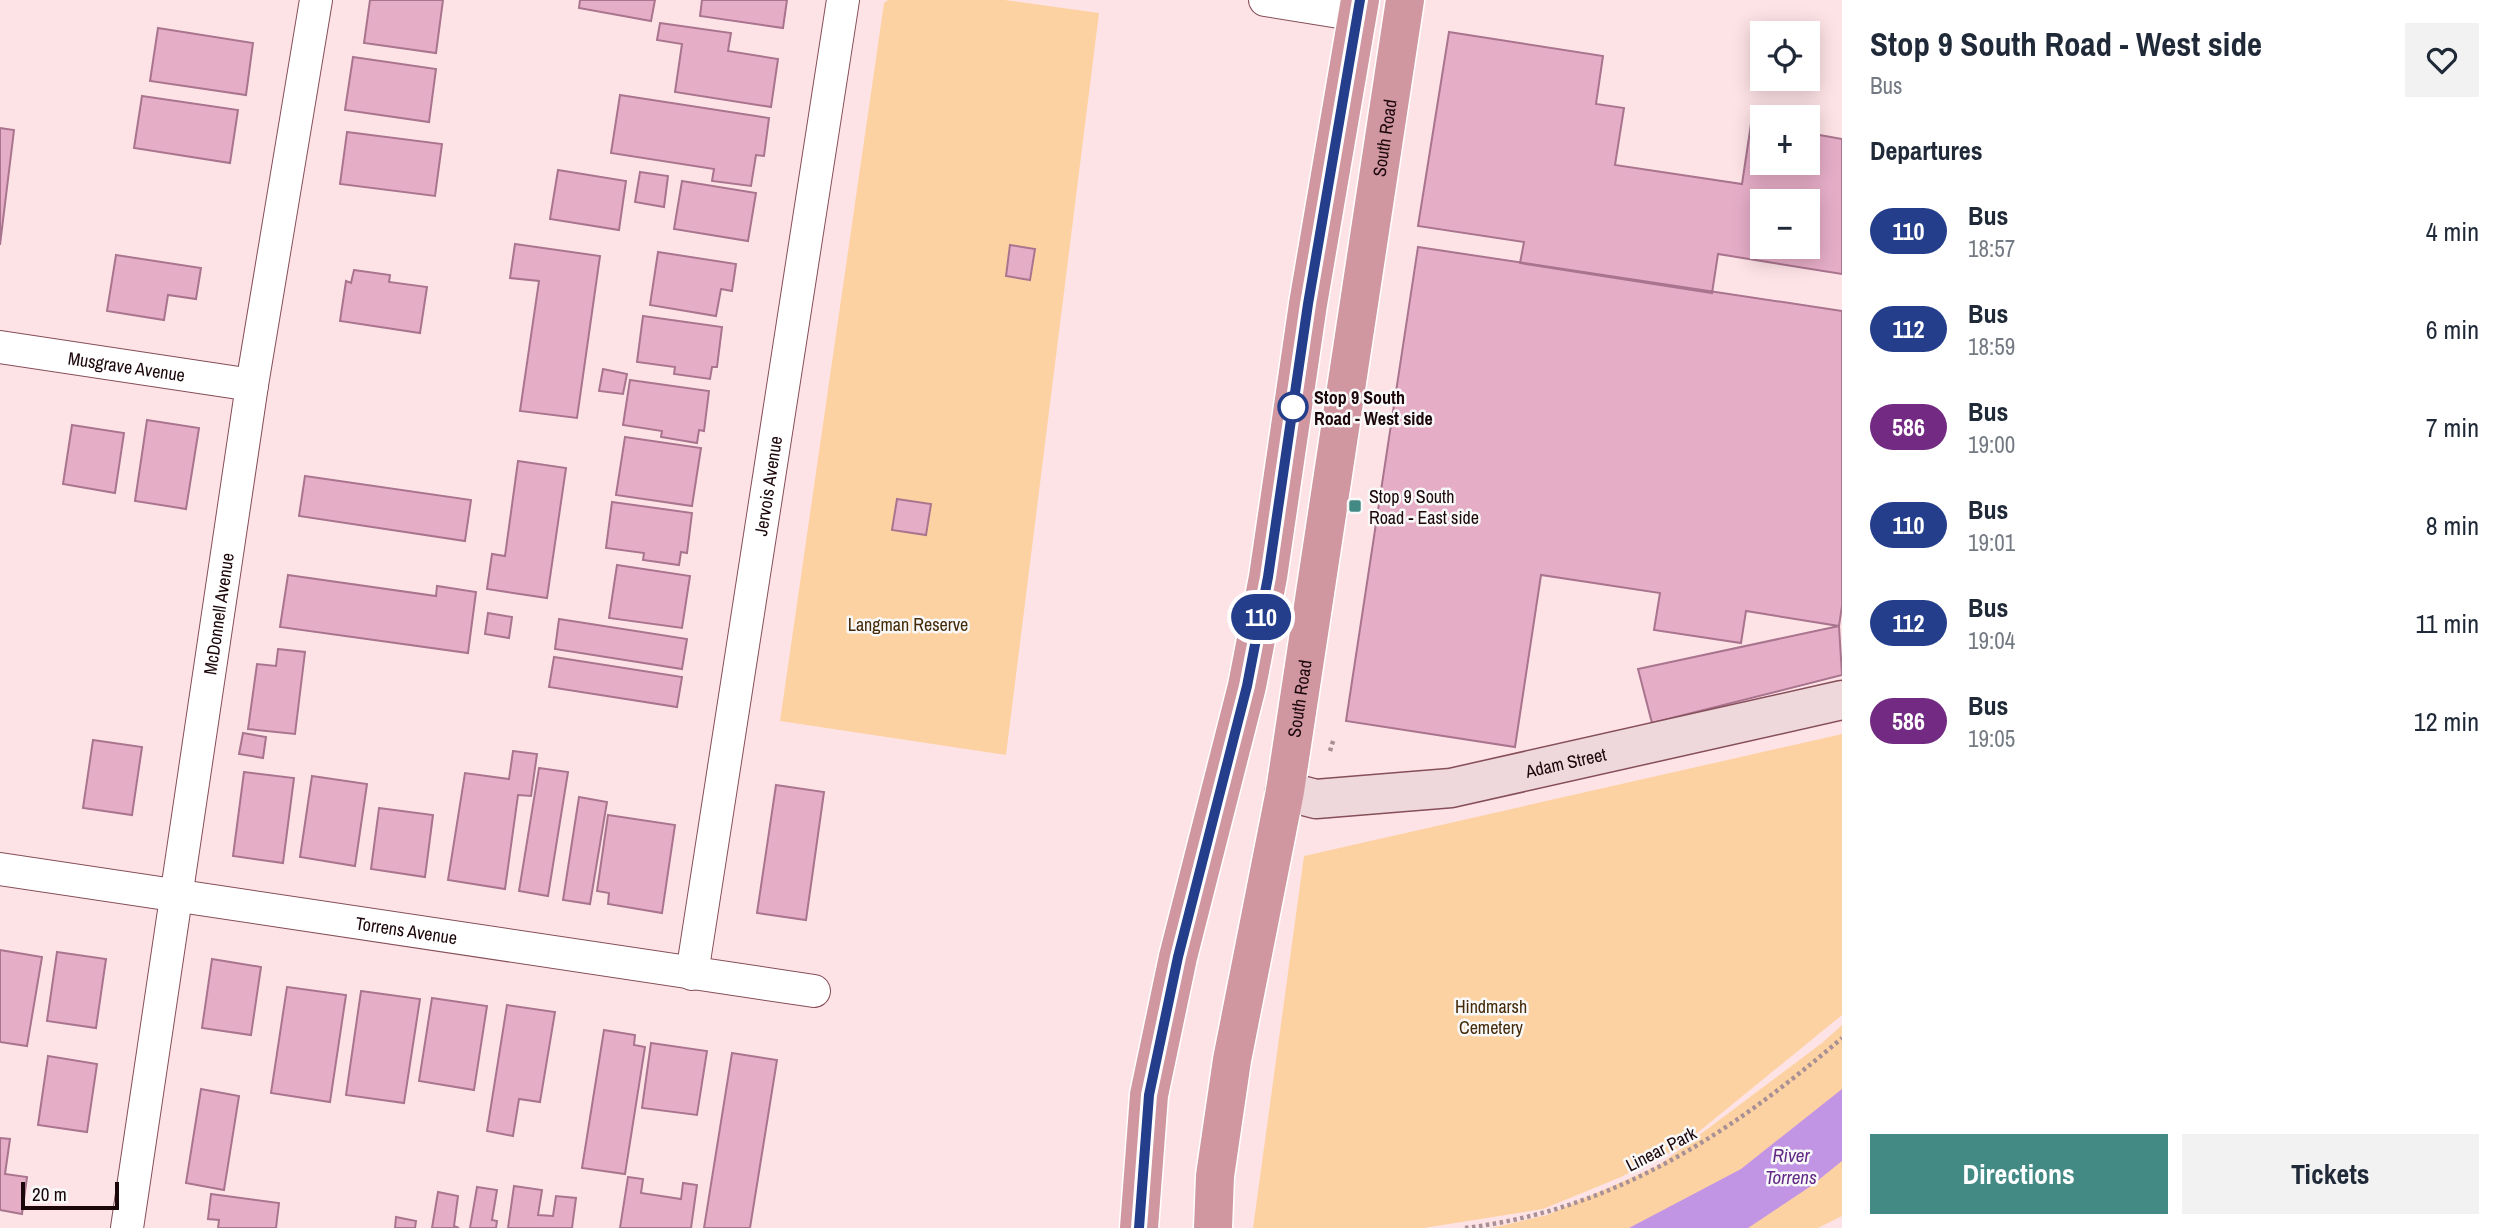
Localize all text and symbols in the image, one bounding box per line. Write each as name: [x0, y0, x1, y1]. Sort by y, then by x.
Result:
map controls: [1750, 21, 1820, 259]
button: locate: [1750, 21, 1820, 91]
text: Stop 9 South Road - West side: [1870, 22, 2262, 66]
button: heart: [2405, 23, 2479, 97]
text: Bus: [1870, 70, 1903, 101]
street label: South Road: [1366, 97, 1402, 178]
button: +: [1750, 105, 1820, 175]
text: Departures: [1870, 133, 1983, 168]
button: −: [1750, 189, 1820, 259]
text: Bus: [1968, 198, 2008, 233]
text: 4 min: [2426, 214, 2479, 249]
text: 110: [1893, 215, 1924, 247]
text: 18:57: [1968, 233, 2015, 264]
text: Bus: [1968, 296, 2008, 331]
text: 6 min: [2426, 312, 2479, 347]
text: 112: [1893, 313, 1924, 345]
text: 18:59: [1968, 331, 2015, 362]
street label: Musgrave Avenue: [66, 345, 187, 387]
place label: Stop 9 South Road - West side: [1314, 385, 1433, 431]
marker: Stop 9 South Road - West side: [1278, 392, 1308, 422]
text: Bus: [1968, 394, 2008, 429]
text: 7 min: [2426, 410, 2479, 445]
text: 586: [1892, 411, 1925, 443]
text: 19:00: [1968, 429, 2015, 460]
street label: Jervois Avenue: [748, 434, 788, 538]
place label: Stop 9 South Road - East side: [1369, 484, 1479, 530]
text: Bus: [1968, 492, 2008, 527]
marker: Stop 9 South Road - East side: [1347, 498, 1363, 514]
text: 8 min: [2426, 508, 2479, 543]
text: 110: [1893, 509, 1924, 541]
text: 19:01: [1968, 527, 2015, 558]
street label: McDonnell Avenue: [197, 551, 239, 676]
text: Bus: [1968, 590, 2008, 625]
line badge: 110: [1221, 594, 1301, 640]
text: 110: [1245, 601, 1277, 633]
text: 11 min: [2415, 606, 2479, 641]
text: 112: [1893, 607, 1924, 639]
park label: Langman Reserve: [848, 612, 968, 637]
text: 19:04: [1968, 625, 2015, 656]
street label: South Road: [1281, 658, 1317, 739]
text: Bus: [1968, 688, 2008, 723]
text: 12 min: [2414, 704, 2479, 739]
text: 586: [1892, 705, 1925, 737]
text: 19:05: [1968, 723, 2015, 754]
street label: Adam Street: [1522, 741, 1608, 784]
street label: Torrens Avenue: [354, 910, 459, 950]
park label: Hindmarsh Cemetery: [1455, 994, 1527, 1040]
street label: Linear Park: [1621, 1120, 1701, 1177]
button: Directions: [1870, 1134, 2168, 1214]
button: Tickets: [2182, 1134, 2479, 1214]
water label: River Torrens: [1765, 1142, 1817, 1190]
scale bar: [21, 1179, 119, 1211]
text: 20 m: [32, 1181, 67, 1207]

